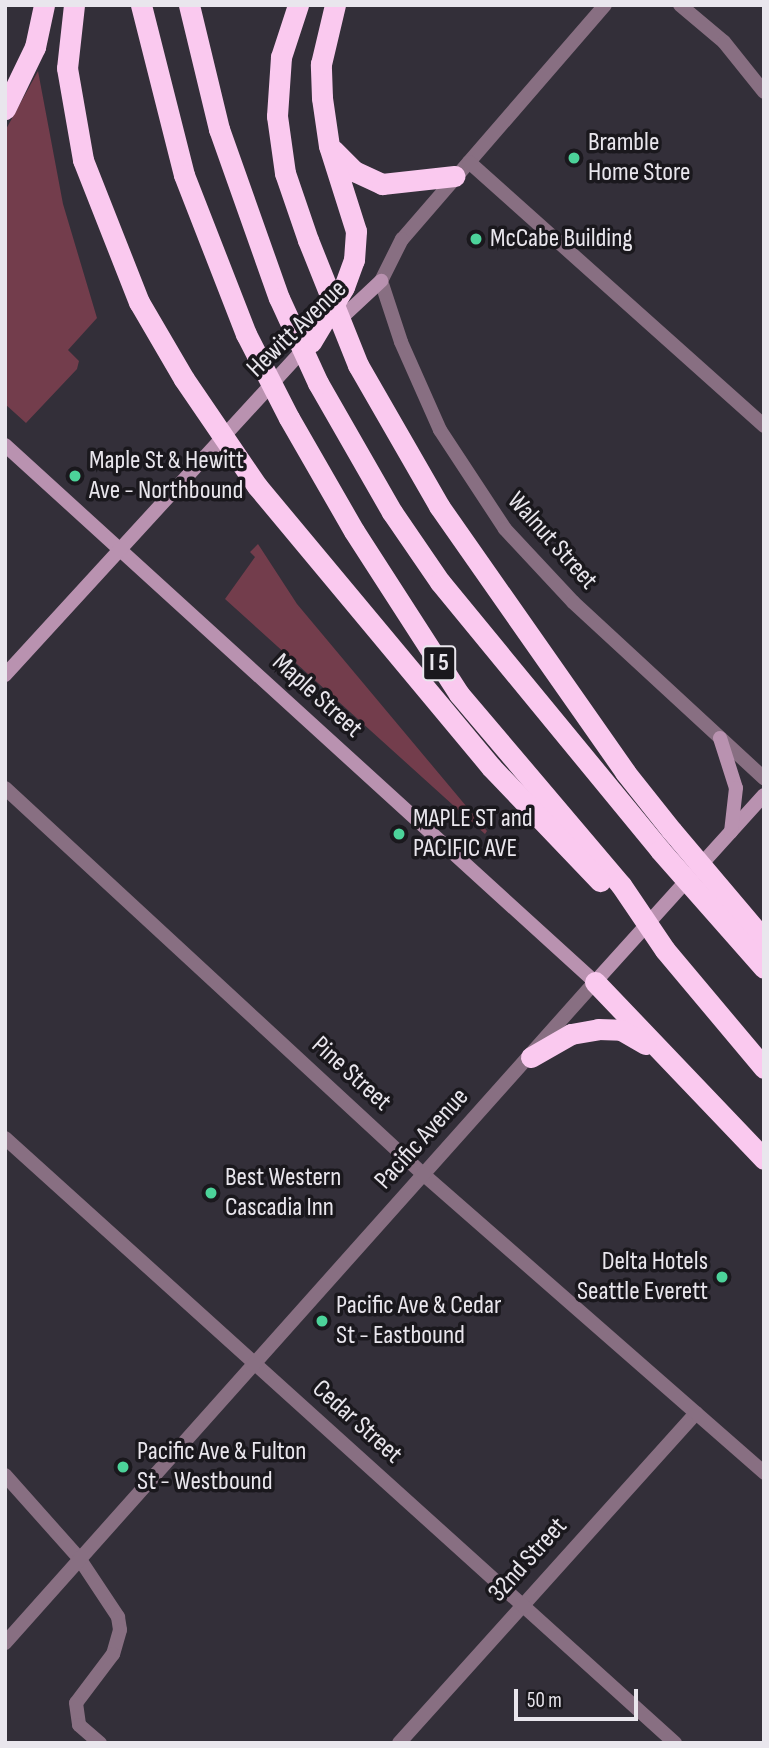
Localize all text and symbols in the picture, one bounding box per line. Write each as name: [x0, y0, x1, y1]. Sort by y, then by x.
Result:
place label: Bramble Home Store: [588, 127, 690, 188]
marker: Bramble Home Store: [566, 150, 582, 166]
place label: McCabe Building: [490, 223, 633, 255]
marker: McCabe Building: [468, 231, 484, 247]
street label: Hewitt Avenue: [241, 274, 353, 384]
place label: Maple St & Hewitt Ave - Northbound: [89, 445, 244, 506]
marker: Maple St & Hewitt Ave - Northbound: [67, 468, 83, 484]
street label: Walnut Street: [500, 486, 604, 596]
road number: I 5: [422, 642, 457, 684]
street label: Maple Street: [266, 647, 368, 745]
place label: MAPLE ST and PACIFIC AVE: [413, 803, 533, 864]
marker: MAPLE ST and PACIFIC AVE: [391, 826, 407, 842]
street label: Pine Street: [305, 1030, 397, 1118]
street label: Pacific Avenue: [368, 1082, 476, 1196]
place label: Best Western Cascadia Inn: [225, 1162, 341, 1224]
marker: Best Western Cascadia Inn: [203, 1185, 219, 1201]
place label: Delta Hotels Seattle Everett: [577, 1246, 708, 1308]
marker: Delta Hotels Seattle Everett: [714, 1269, 730, 1285]
place label: Pacific Ave & Cedar St - Eastbound: [336, 1290, 501, 1352]
marker: Pacific Ave & Cedar St - Eastbound: [314, 1313, 330, 1329]
street label: Cedar Street: [306, 1374, 408, 1470]
place label: Pacific Ave & Fulton St - Westbound: [137, 1436, 306, 1498]
marker: Pacific Ave & Fulton St - Westbound: [115, 1459, 131, 1475]
street label: 32nd Street: [482, 1511, 574, 1609]
scale bar: [517, 1674, 641, 1718]
text: 50 m: [527, 1688, 562, 1713]

